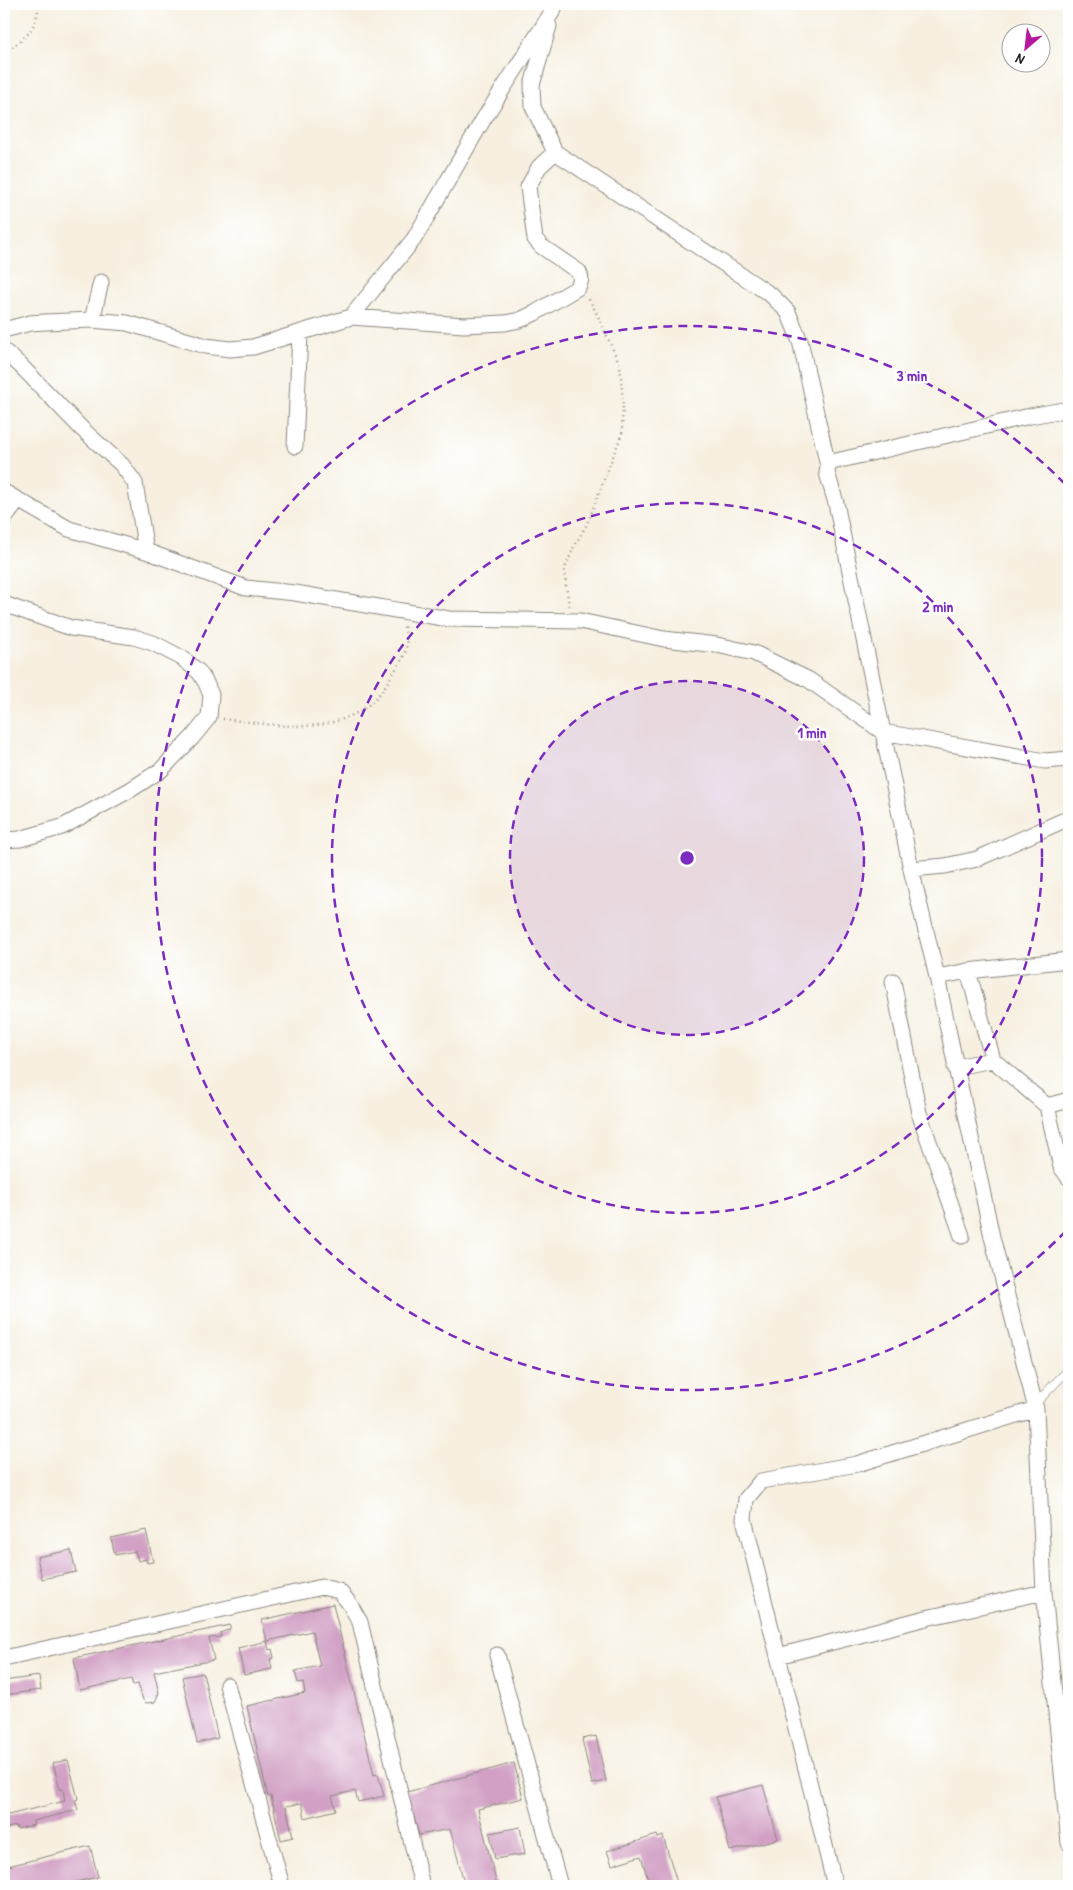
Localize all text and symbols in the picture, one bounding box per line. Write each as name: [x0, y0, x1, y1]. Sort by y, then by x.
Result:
north arrow: [1000, 22, 1050, 72]
text: N: [1011, 50, 1027, 70]
text: 3 min: [897, 365, 927, 386]
text: 2 min: [923, 596, 954, 617]
text: 1 min: [797, 722, 827, 743]
centre of rings: [678, 849, 696, 867]

